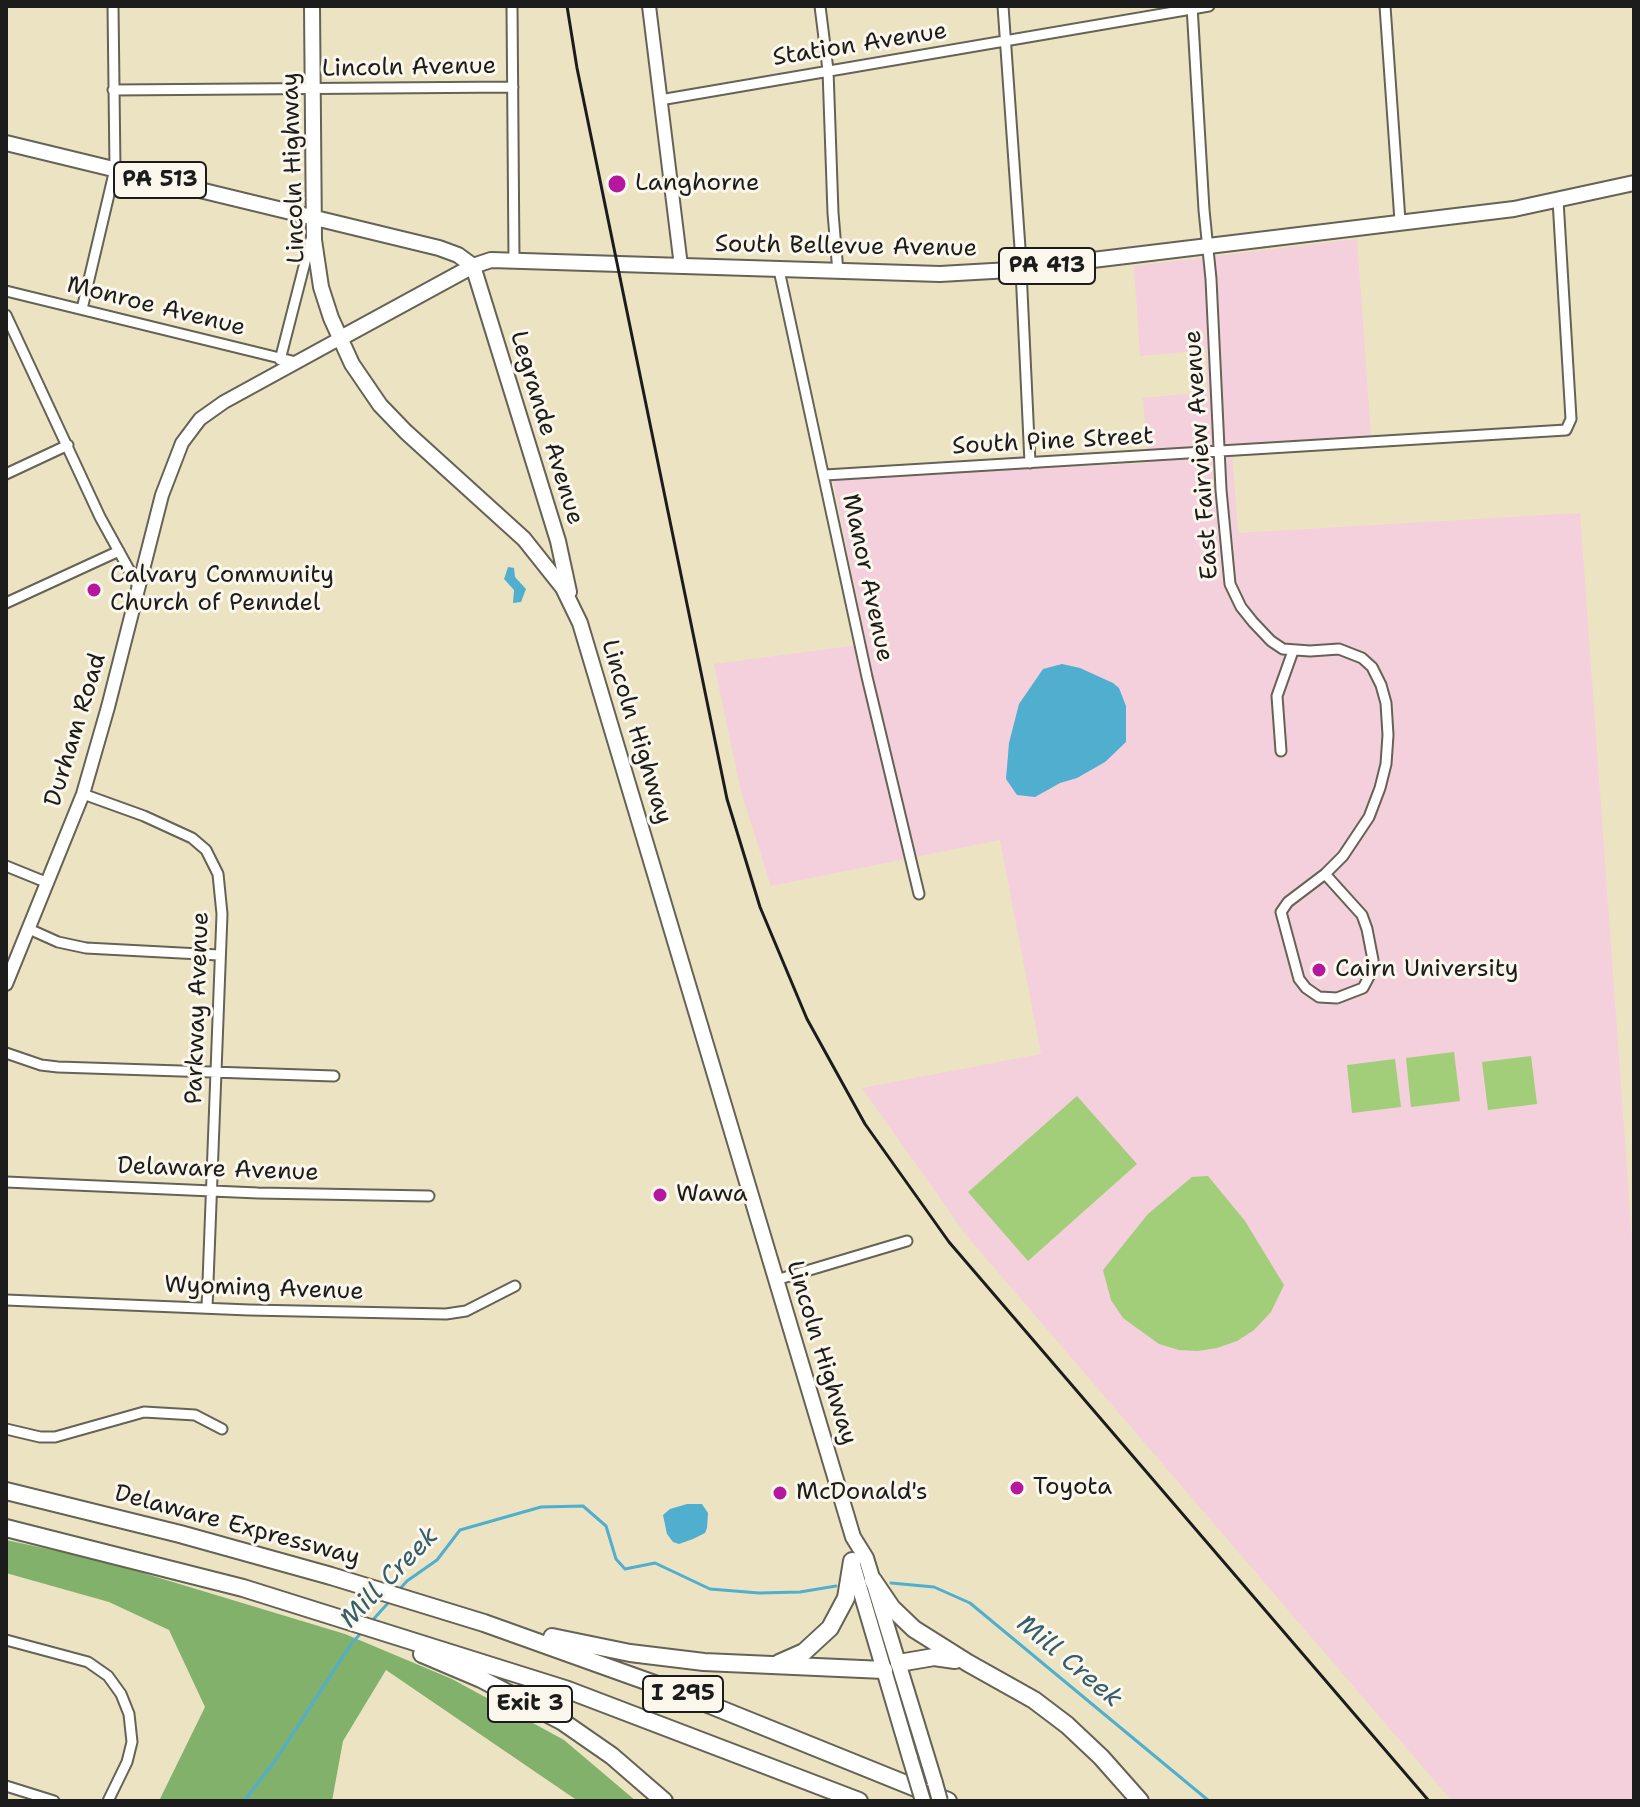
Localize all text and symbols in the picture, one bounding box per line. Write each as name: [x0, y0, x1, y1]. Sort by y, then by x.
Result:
street label: Station Avenue: [771, 17, 949, 73]
street label: Lincoln Avenue: [322, 52, 496, 84]
street label: Lincoln Highway: [276, 72, 312, 264]
road number: PA 513: [114, 162, 206, 198]
place label: Langhorne: [635, 170, 760, 198]
marker: Langhorne: [606, 173, 628, 195]
street label: South Bellevue Avenue: [715, 230, 977, 264]
road number: PA 413: [999, 248, 1095, 284]
street label: Monroe Avenue: [64, 271, 248, 343]
street label: Legrande Avenue: [503, 328, 589, 528]
street label: East Fairview Avenue: [1179, 329, 1225, 581]
street label: South Pine Street: [952, 422, 1154, 462]
street label: Manor Avenue: [835, 491, 899, 665]
place label: Calvary Community Church of Penndel: [110, 562, 334, 618]
marker: Calvary Community Church of Penndel: [85, 581, 103, 599]
street label: Lincoln Highway: [594, 636, 678, 828]
street label: Durham Road: [39, 650, 113, 810]
street label: Parkway Avenue: [180, 911, 216, 1105]
place label: Cairn University: [1335, 956, 1519, 984]
marker: Cairn University: [1310, 961, 1328, 979]
street label: Delaware Avenue: [117, 1152, 319, 1188]
place label: Wawa: [676, 1181, 748, 1209]
marker: Wawa: [651, 1186, 669, 1204]
street label: Lincoln Highway: [779, 1257, 863, 1449]
street label: Wyoming Avenue: [164, 1271, 364, 1307]
place label: Toyota: [1033, 1474, 1112, 1502]
street label: Delaware Expressway: [111, 1479, 363, 1573]
place label: McDonald's: [796, 1479, 928, 1507]
marker: Toyota: [1008, 1479, 1026, 1497]
marker: McDonald's: [771, 1484, 789, 1502]
water label: Mill Creek: [334, 1521, 446, 1635]
water label: Mill Creek: [1010, 1609, 1128, 1715]
road number: I 295: [643, 1676, 723, 1712]
road number: Exit 3: [488, 1686, 572, 1722]

